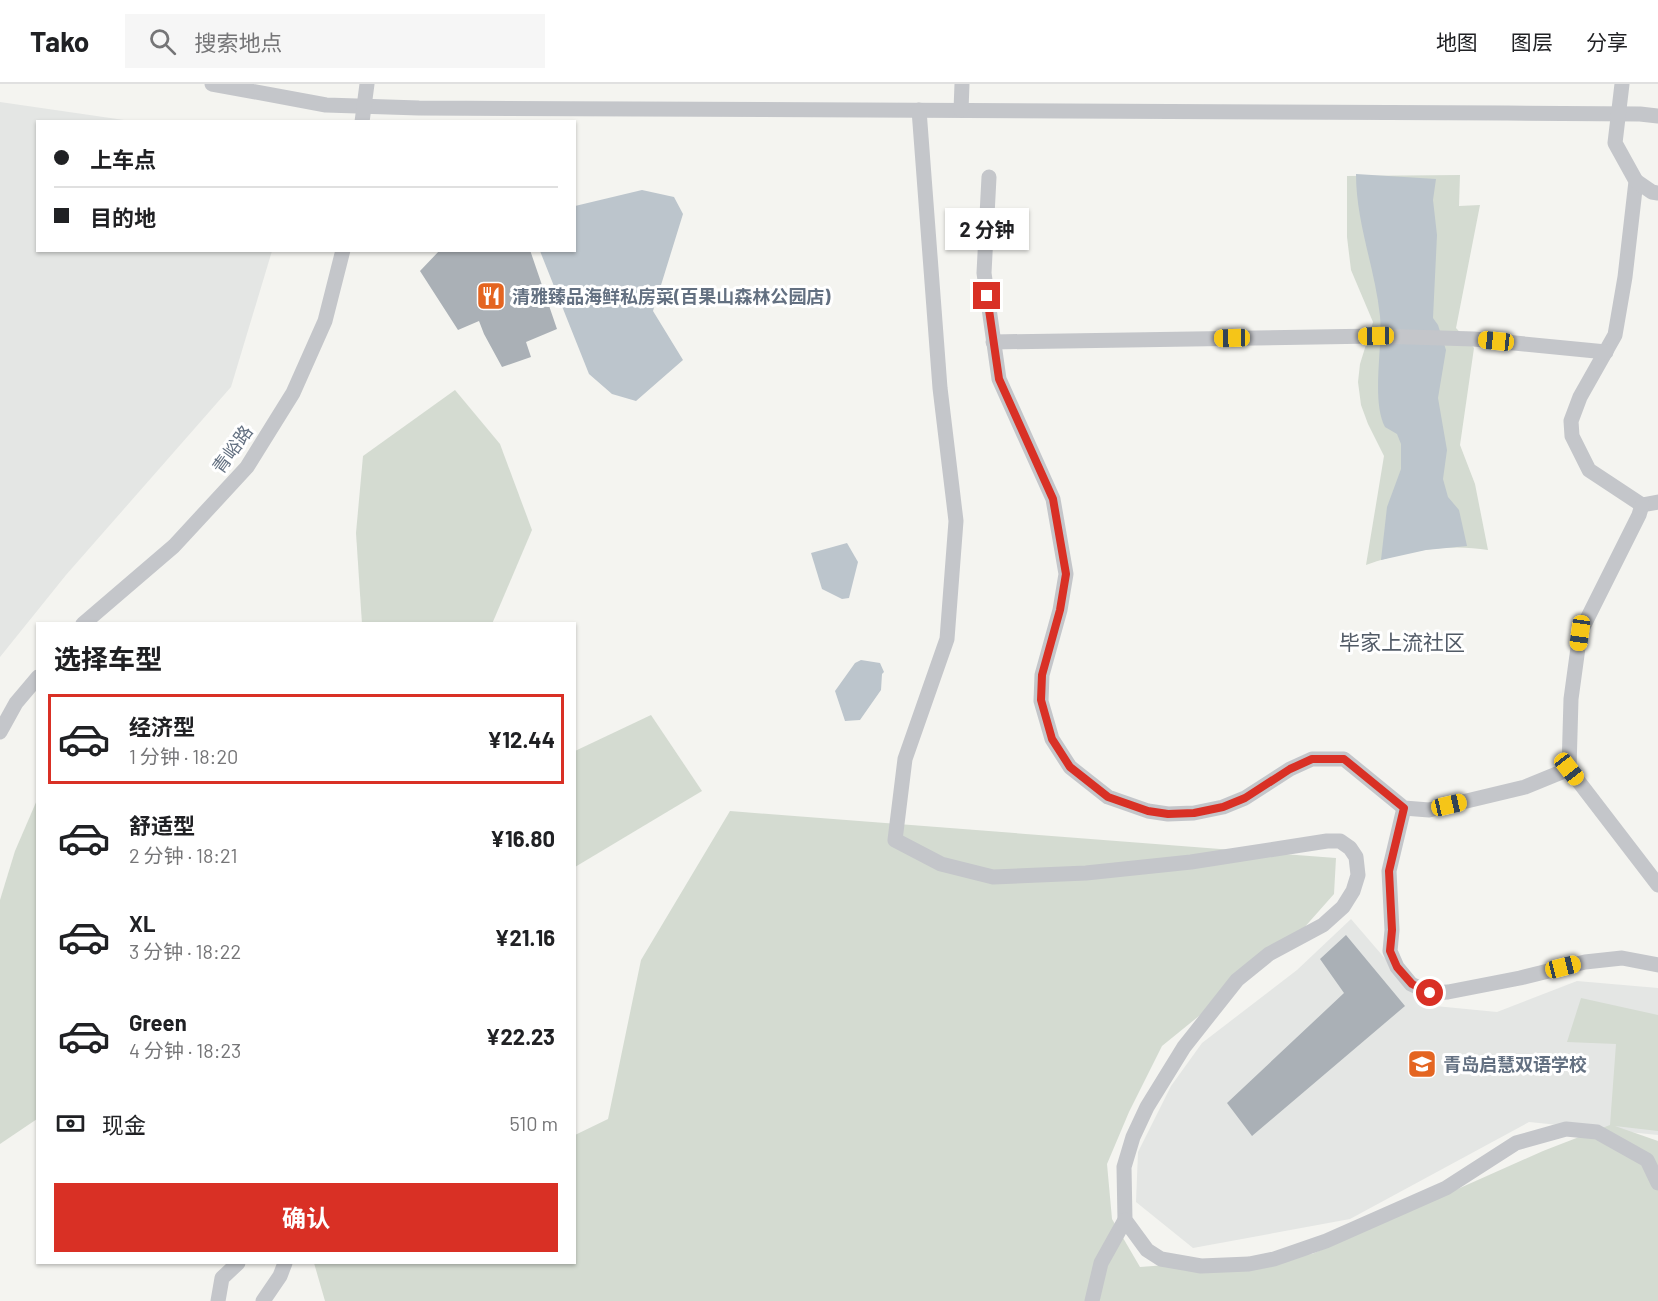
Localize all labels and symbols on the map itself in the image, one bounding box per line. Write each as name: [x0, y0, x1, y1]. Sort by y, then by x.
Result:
callout: 2 分钟: [945, 209, 1029, 251]
restaurant icon: 清雅臻品海鲜私房菜(百果山森林公园店): [475, 280, 507, 312]
route end: [973, 282, 1000, 309]
place label: 清雅臻品海鲜私房菜(百果山森林公园店): [512, 285, 831, 307]
car: [1358, 327, 1394, 345]
car: [1214, 329, 1250, 347]
car: [1477, 330, 1515, 352]
street label: 青峪路: [207, 421, 257, 477]
car: [1569, 614, 1591, 652]
district label: 毕家上流社区: [1339, 629, 1465, 654]
car: [1551, 749, 1587, 789]
car: [1429, 792, 1469, 818]
car: [1543, 954, 1583, 980]
route start: [1416, 979, 1443, 1006]
school or university icon: 青岛启慧双语学校: [1406, 1048, 1438, 1080]
place label: 青岛启慧双语学校: [1443, 1053, 1587, 1075]

